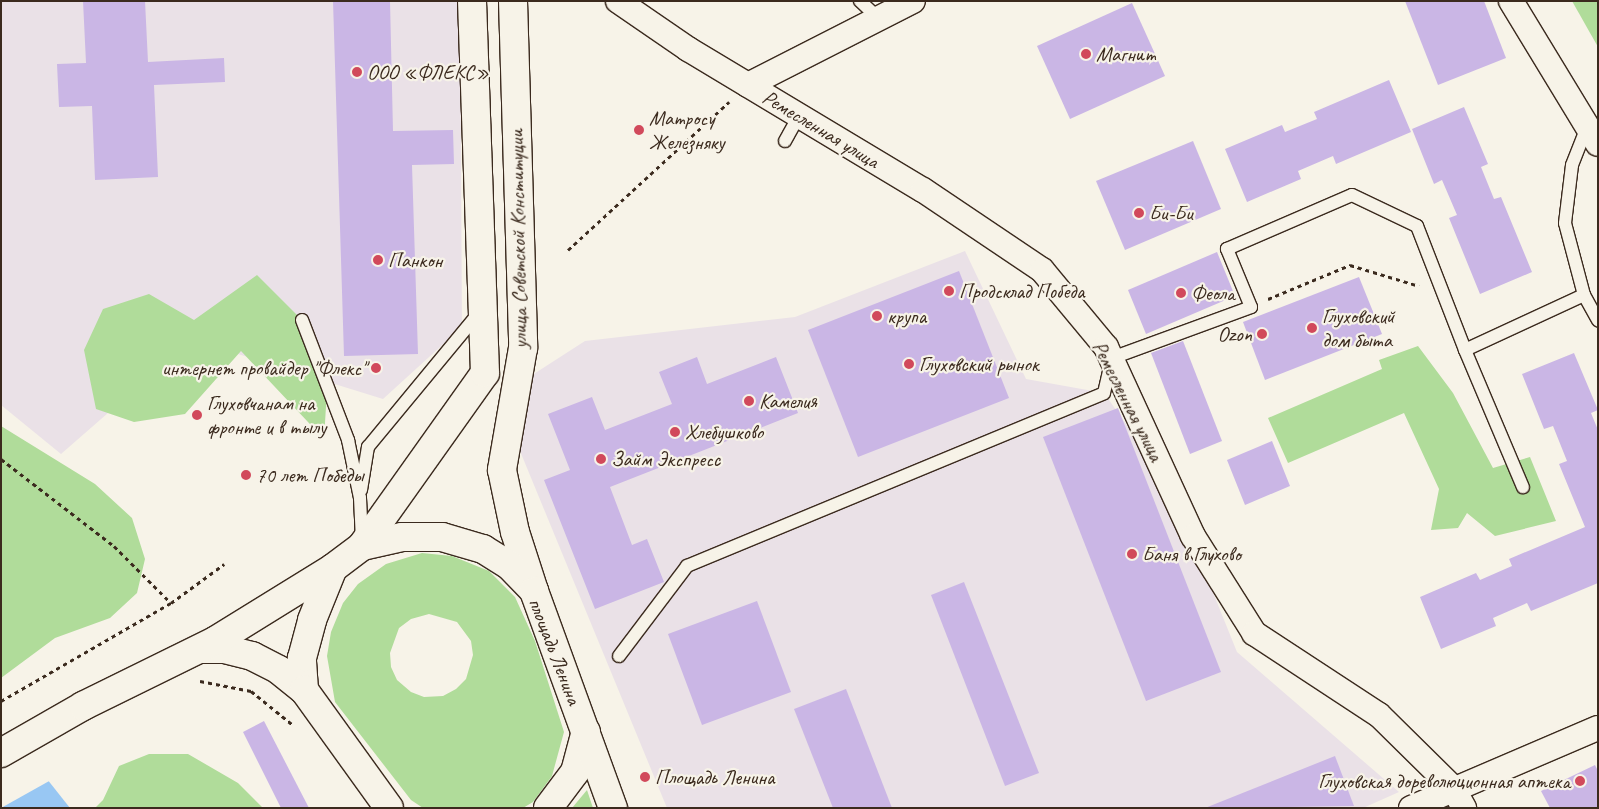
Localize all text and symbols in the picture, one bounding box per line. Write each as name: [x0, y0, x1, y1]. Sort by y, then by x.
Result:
place label: Магнит: [1096, 41, 1156, 67]
marker: Магнит: [1080, 48, 1092, 60]
place label: ООО «ФЛЕКС»: [367, 59, 489, 85]
marker: ООО «ФЛЕКС»: [351, 66, 363, 78]
street label: Ремесленная улица: [757, 84, 885, 174]
place label: Матросу Железняку: [649, 105, 725, 155]
marker: Матросу Железняку: [633, 124, 645, 136]
street label: улица Советской Конституции: [503, 128, 533, 350]
place label: Би-Би: [1149, 200, 1193, 226]
marker: Би-Би: [1133, 207, 1145, 219]
place label: Панкон: [388, 247, 442, 273]
marker: Панкон: [372, 254, 384, 266]
place label: Продсклад Победа: [959, 278, 1085, 304]
place label: Феола: [1191, 280, 1235, 306]
marker: Продсклад Победа: [943, 285, 955, 297]
marker: Феола: [1175, 287, 1187, 299]
place label: крупа: [887, 303, 926, 329]
place label: Глуховский дом быта: [1322, 303, 1395, 353]
marker: крупа: [871, 310, 883, 322]
place label: Ozon: [1217, 321, 1252, 347]
marker: Глуховский дом быта: [1306, 322, 1318, 334]
marker: Ozon: [1256, 328, 1268, 340]
street label: Ремесленная улица: [1087, 336, 1169, 466]
place label: Глуховский рынок: [919, 351, 1039, 377]
place label: интернет провайдер "Флекс": [161, 355, 366, 381]
marker: Глуховский рынок: [903, 358, 915, 370]
marker: интернет провайдер "Флекс": [370, 362, 382, 374]
place label: Камелия: [759, 388, 817, 414]
place label: Глуховчанам на фронте и в тылу: [207, 390, 326, 440]
marker: Камелия: [743, 395, 755, 407]
marker: Глуховчанам на фронте и в тылу: [191, 409, 203, 421]
place label: Хлебушково: [685, 419, 763, 445]
marker: Хлебушково: [669, 426, 681, 438]
place label: Займ Экспресс: [611, 446, 720, 472]
marker: Займ Экспресс: [595, 453, 607, 465]
place label: 70 лет Победы: [256, 462, 363, 488]
marker: 70 лет Победы: [240, 469, 252, 481]
place label: Баня в Глухово: [1142, 541, 1242, 567]
marker: Баня в Глухово: [1126, 548, 1138, 560]
street label: площадь Ленина: [523, 593, 587, 709]
place label: Площадь Ленина: [655, 764, 776, 790]
place label: Глуховская дореволюционная аптека: [1315, 768, 1570, 794]
marker: Площадь Ленина: [639, 771, 651, 783]
marker: Глуховская дореволюционная аптека: [1574, 775, 1586, 787]

